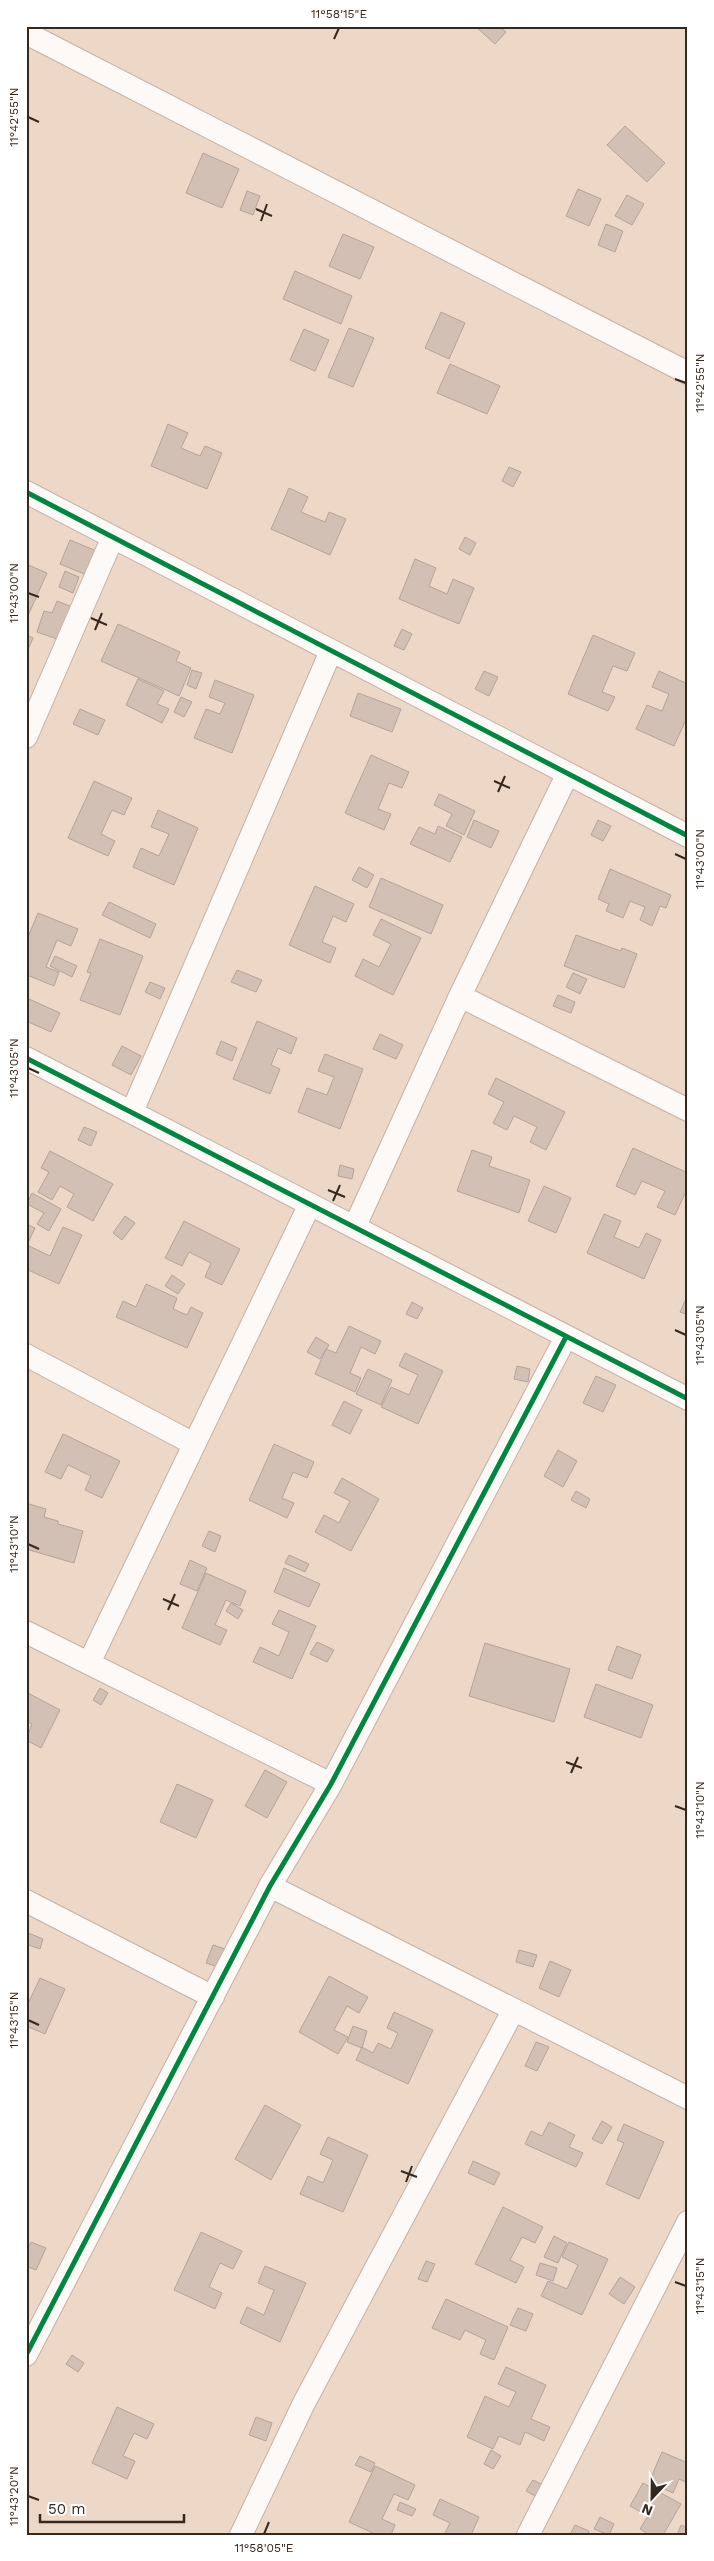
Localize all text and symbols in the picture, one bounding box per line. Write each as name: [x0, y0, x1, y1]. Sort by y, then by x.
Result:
text: 11°58'15"E: [311, 7, 367, 21]
text: 11°42'55"N: [7, 87, 21, 147]
text: 11°42'55"N: [693, 353, 707, 413]
text: 11°43'00"N: [7, 563, 21, 623]
text: 11°43'00"N: [693, 829, 707, 889]
text: 11°43'05"N: [7, 1038, 21, 1098]
text: 11°43'05"N: [693, 1305, 707, 1365]
text: 11°43'10"N: [7, 1515, 21, 1573]
text: 11°43'10"N: [693, 1781, 707, 1839]
text: 11°43'15"N: [7, 1991, 21, 2049]
text: 11°43'15"N: [693, 2257, 707, 2315]
text: 11°43'20"N: [7, 2466, 21, 2526]
north arrow: [626, 2474, 676, 2524]
scale bar: [40, 2491, 184, 2523]
text: 50 m: [48, 2500, 85, 2518]
text: N: [639, 2501, 655, 2519]
text: 11°58'05"E: [234, 2541, 294, 2555]

